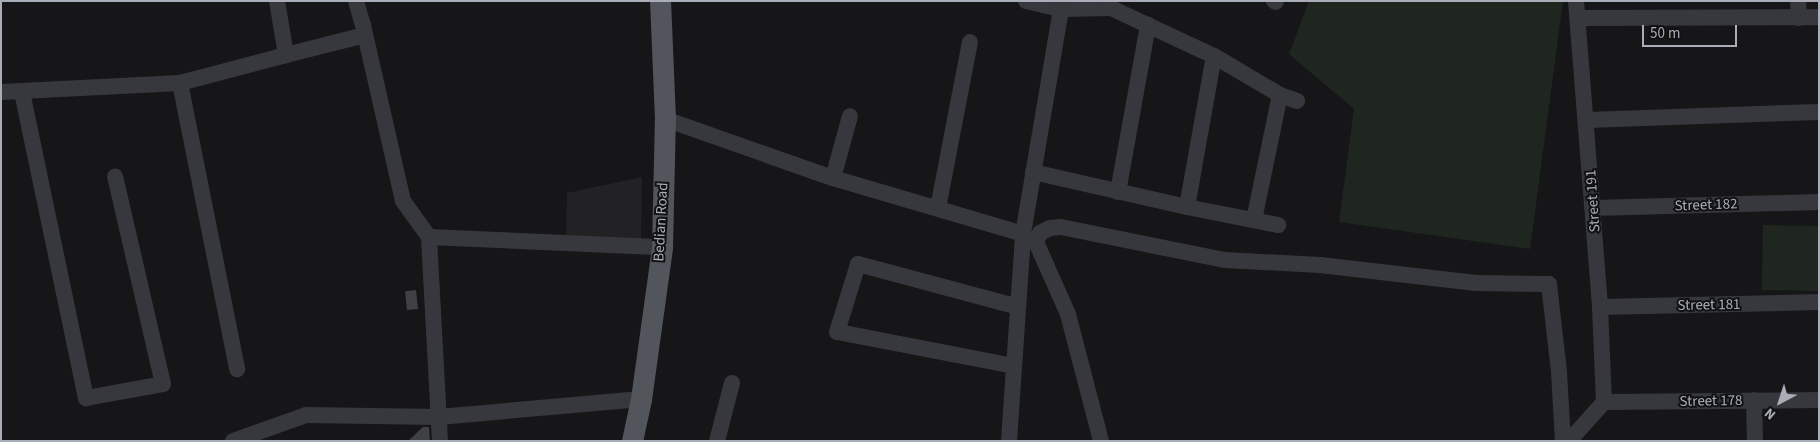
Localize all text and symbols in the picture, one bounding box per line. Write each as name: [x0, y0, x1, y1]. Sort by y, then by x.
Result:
scale bar: [1645, 15, 1740, 47]
text: 50 m: [1650, 23, 1680, 44]
street label: Street 191: [1582, 169, 1604, 233]
street label: Bedian Road: [650, 182, 672, 262]
street label: Street 182: [1674, 195, 1738, 215]
street label: Street 181: [1677, 295, 1741, 315]
north arrow: [1755, 377, 1805, 427]
street label: Street 178: [1679, 391, 1743, 411]
text: N: [1760, 403, 1780, 424]

